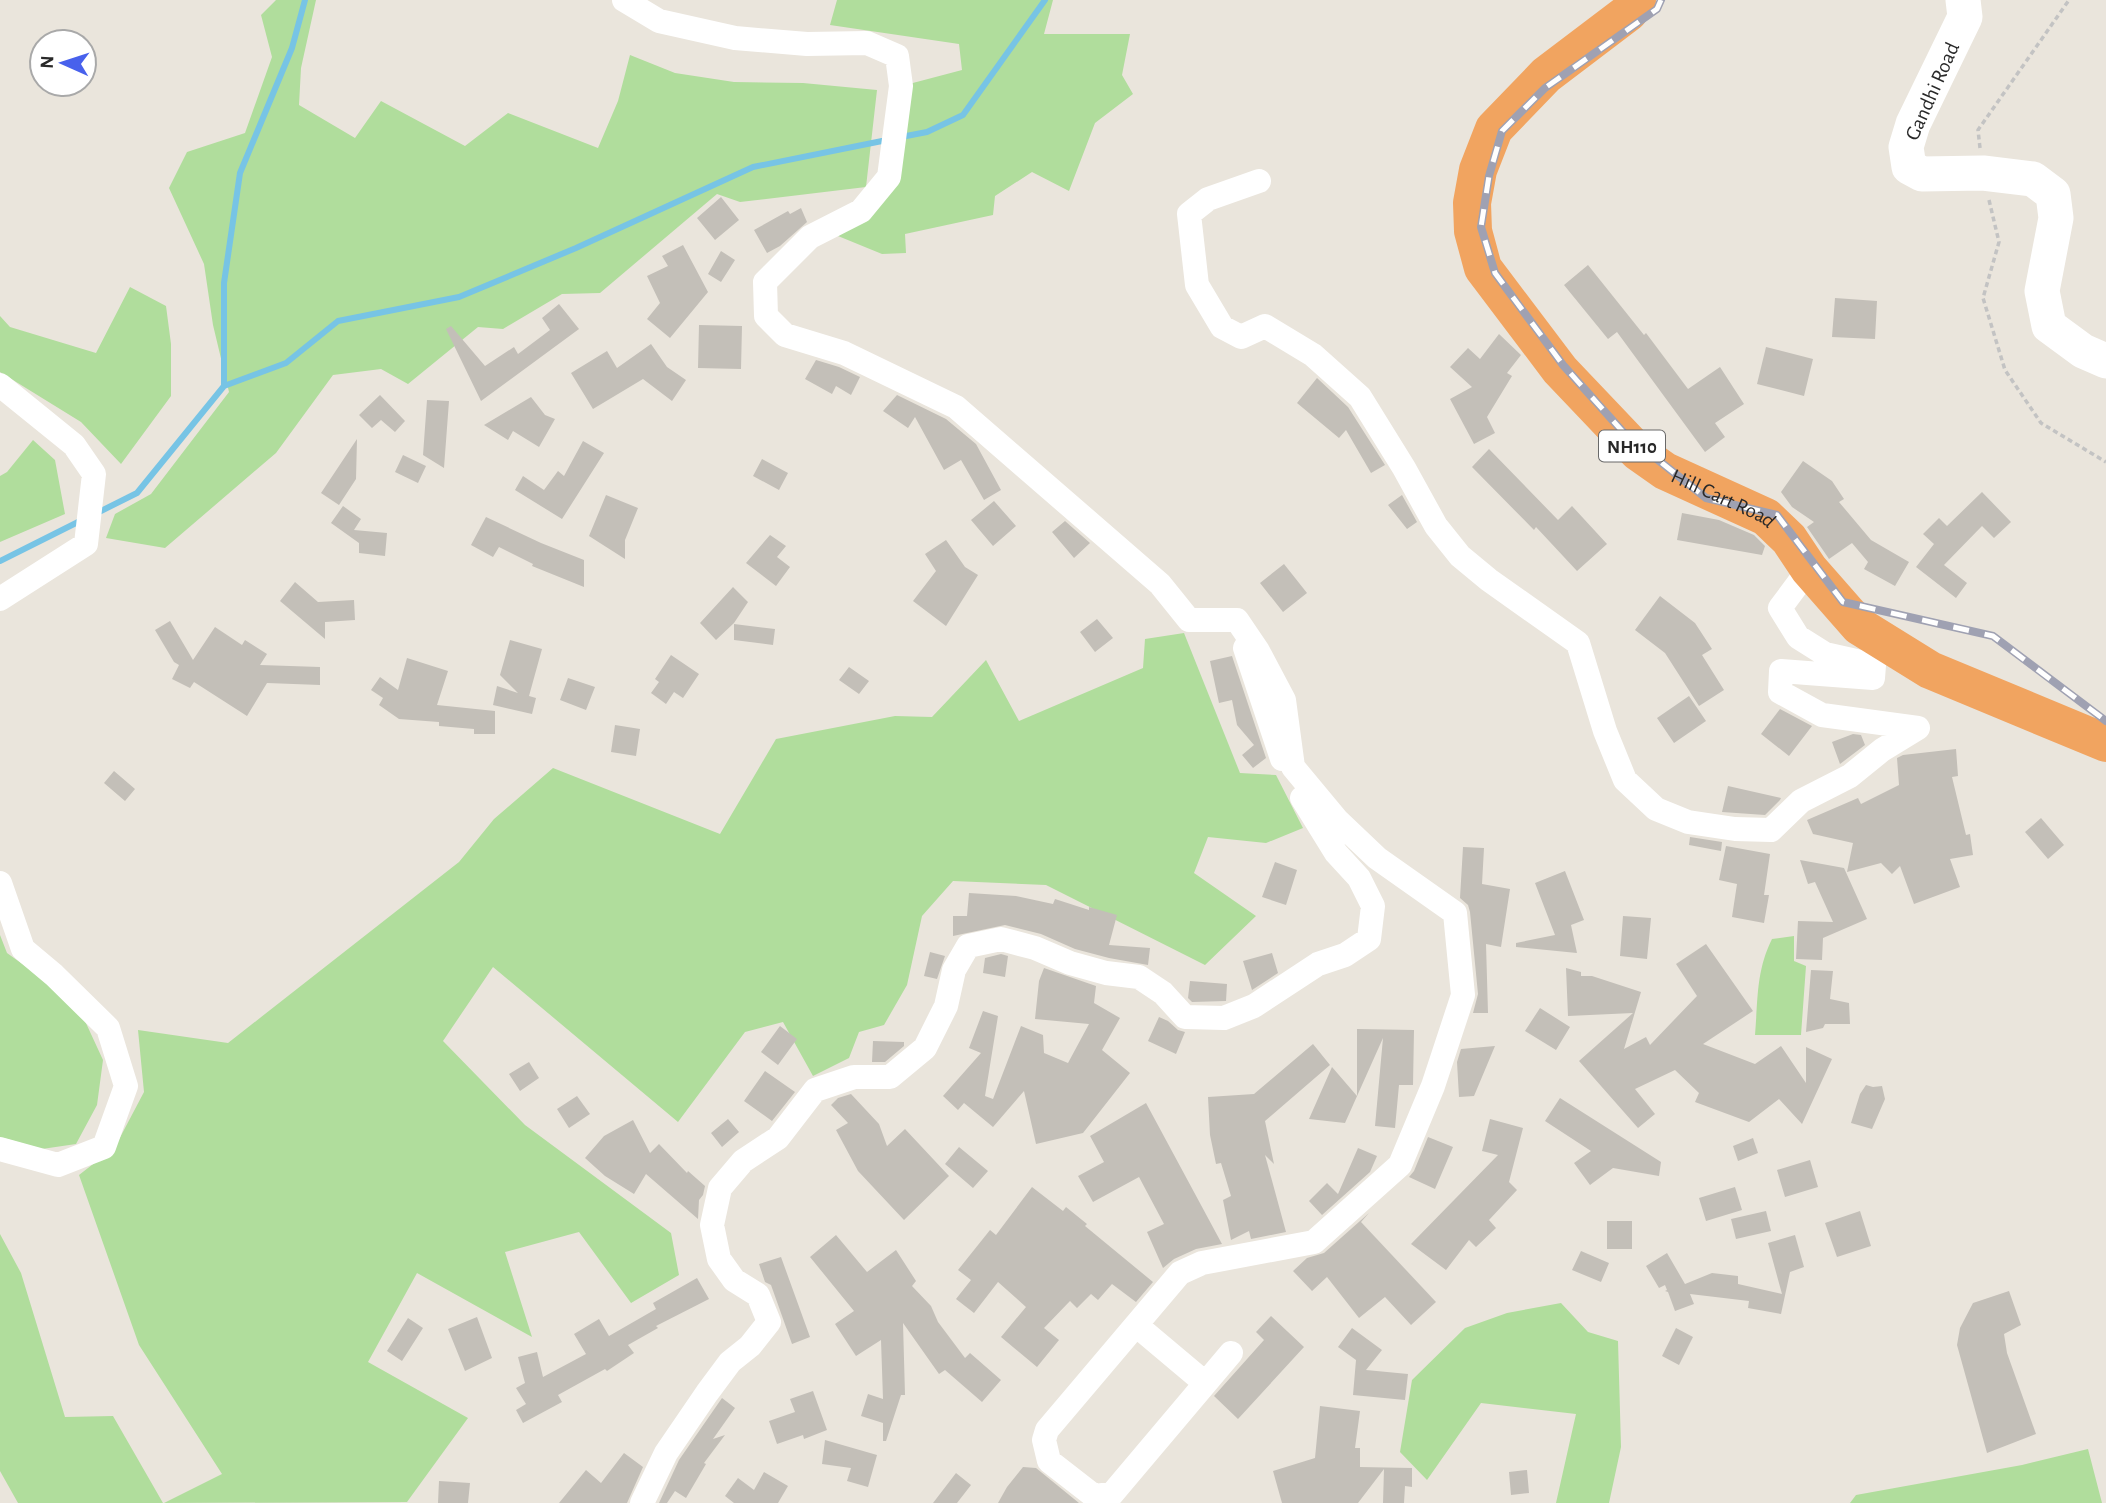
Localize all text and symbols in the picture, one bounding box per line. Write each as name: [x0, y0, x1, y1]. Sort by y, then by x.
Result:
north arrow: [28, 28, 98, 98]
street label: Gandhi Road: [1902, 39, 1963, 143]
text: N: [38, 55, 57, 69]
road number: NH110: [1599, 430, 1665, 462]
street label: Hill Cart Road: [1668, 465, 1780, 532]

